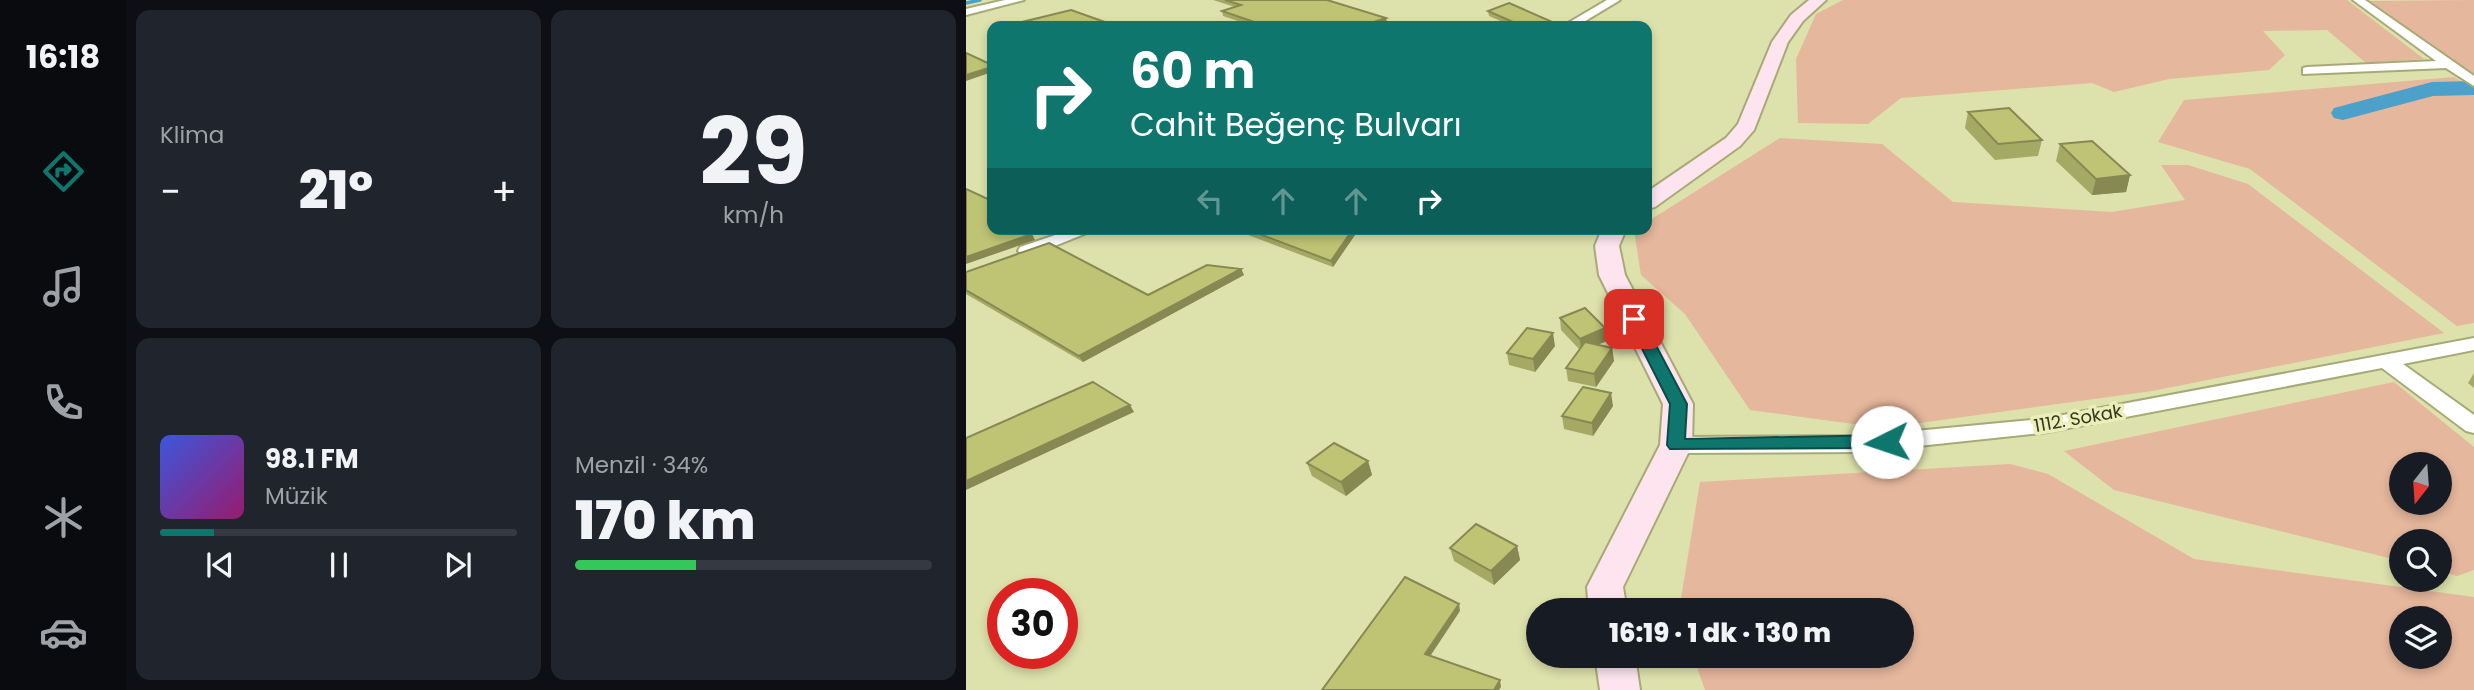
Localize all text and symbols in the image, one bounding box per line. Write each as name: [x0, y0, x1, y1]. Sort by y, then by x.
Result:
text: 16:18: [26, 34, 100, 79]
text: 60 m: [1130, 37, 1255, 105]
icon: right: [1015, 49, 1106, 140]
text: 29: [700, 88, 807, 216]
text: Cahit Beğenç Bulvarı: [1130, 102, 1462, 147]
text: Klima: [160, 119, 224, 151]
icon: directions: [39, 147, 88, 196]
text: 21°: [299, 154, 373, 227]
text: −: [160, 165, 181, 218]
text: +: [491, 165, 517, 218]
icon: left: [1191, 182, 1229, 220]
icon: ahead: [1264, 182, 1302, 220]
icon: ahead: [1337, 182, 1375, 220]
icon: right: [1410, 182, 1448, 220]
text: km/h: [723, 199, 784, 231]
icon: music: [39, 262, 88, 311]
pin: [1604, 289, 1664, 349]
icon: arrive: [1615, 300, 1653, 338]
icon: phone: [39, 378, 88, 427]
street label: 1112. Sokak: [2032, 398, 2125, 438]
position arrow: [1850, 405, 1924, 479]
text: 98.1 FM: [265, 441, 359, 477]
text: Menzil · 34%: [575, 449, 708, 481]
north arrow: [2389, 452, 2452, 514]
map controls: [2389, 452, 2452, 669]
text: Müzik: [265, 480, 328, 512]
text: 170 km: [575, 484, 756, 557]
icon: climate: [39, 493, 88, 542]
button: search: [2389, 529, 2452, 592]
icon: previous: [201, 546, 239, 584]
icon: pause: [320, 546, 358, 584]
icon: next: [439, 546, 477, 584]
speed limit sign: 30: [987, 578, 1078, 669]
button: layers: [2389, 606, 2452, 669]
icon: car: [39, 608, 88, 657]
text: 16:19 · 1 dk · 130 m: [1609, 615, 1831, 651]

